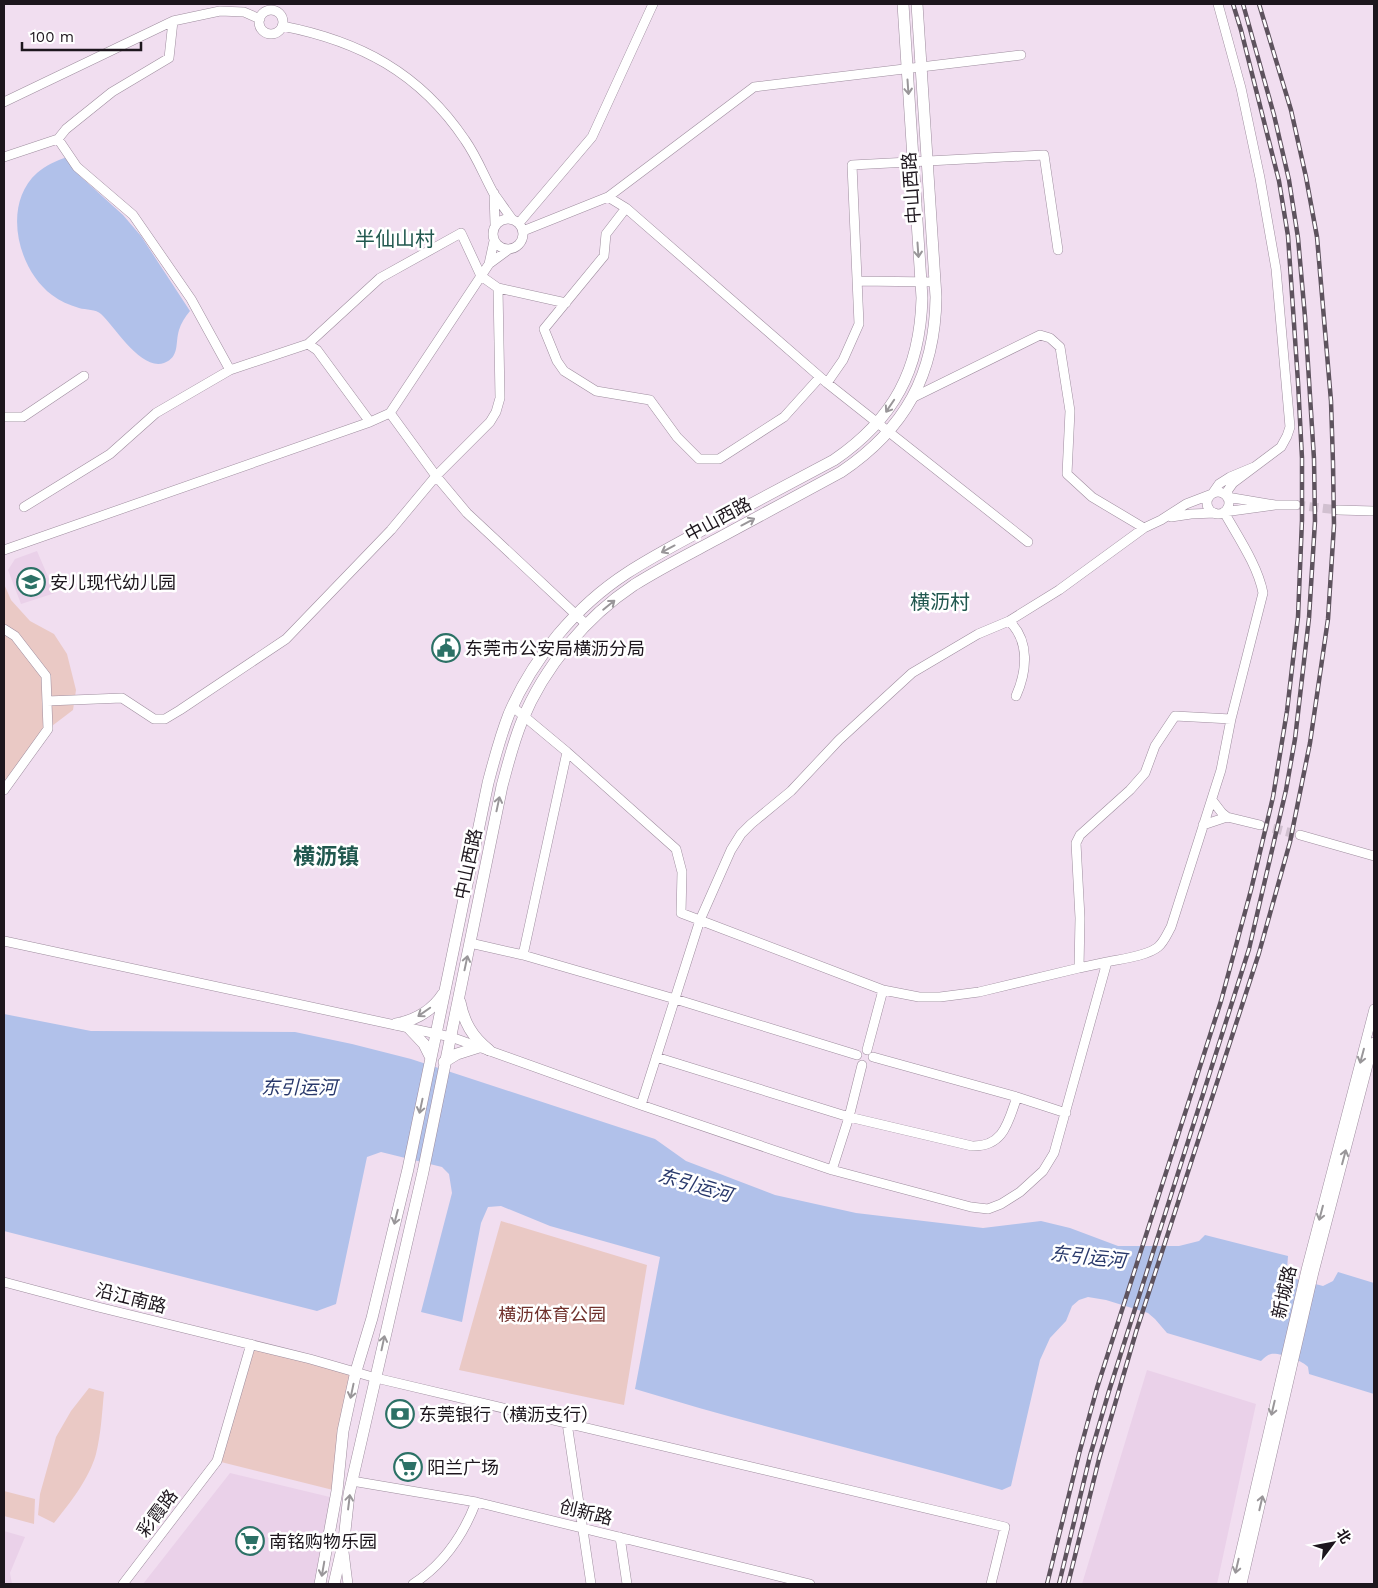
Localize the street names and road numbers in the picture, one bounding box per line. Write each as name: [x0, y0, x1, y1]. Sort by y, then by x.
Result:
street label: 中山西路: [898, 151, 924, 225]
street label: 中山西路: [681, 493, 755, 545]
street label: 中山西路: [450, 827, 486, 901]
street label: 新城路: [1268, 1263, 1300, 1321]
street label: 沿江南路: [94, 1279, 168, 1317]
street label: 彩霞路: [132, 1485, 182, 1541]
street label: 创新路: [557, 1495, 615, 1529]

